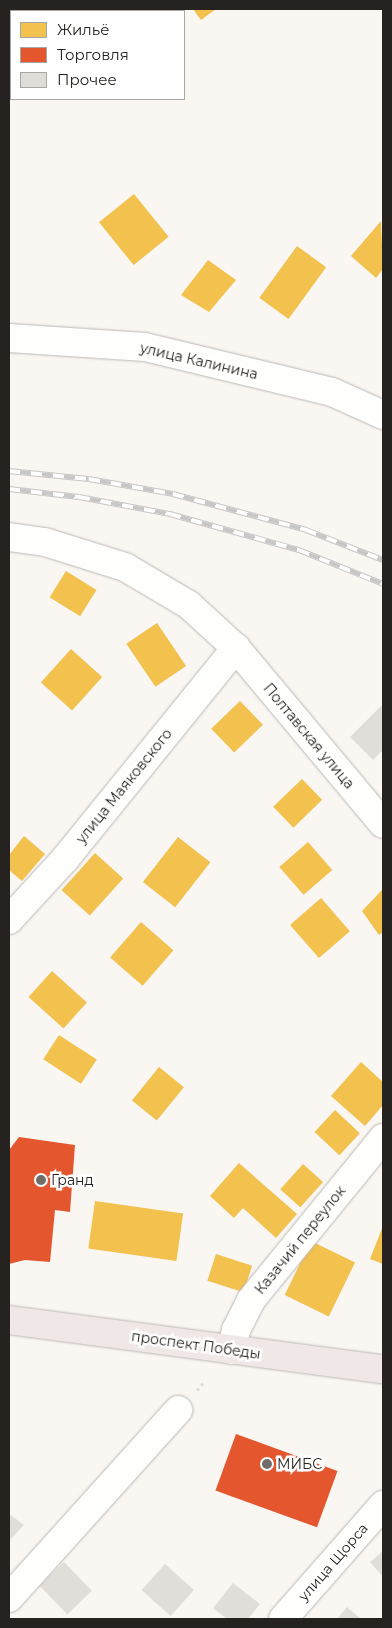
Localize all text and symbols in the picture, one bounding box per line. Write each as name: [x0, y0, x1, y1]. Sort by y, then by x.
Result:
legend: [10, 10, 185, 100]
text: Жильё: [57, 20, 110, 39]
text: Торговля: [57, 45, 129, 64]
text: Прочее: [57, 70, 117, 89]
street label: улица Калинина: [138, 339, 260, 383]
street label: Полтавская улица: [260, 680, 358, 792]
street label: улица Маяковского: [73, 725, 175, 847]
place label: Гранд: [51, 1172, 94, 1188]
marker: Гранд: [35, 1174, 47, 1186]
street label: Казачий переулок: [251, 1183, 349, 1297]
street label: проспект Победы: [130, 1328, 262, 1362]
place label: МИБС: [277, 1456, 322, 1472]
marker: МИБС: [261, 1458, 273, 1470]
street label: улица Щорса: [295, 1520, 371, 1604]

